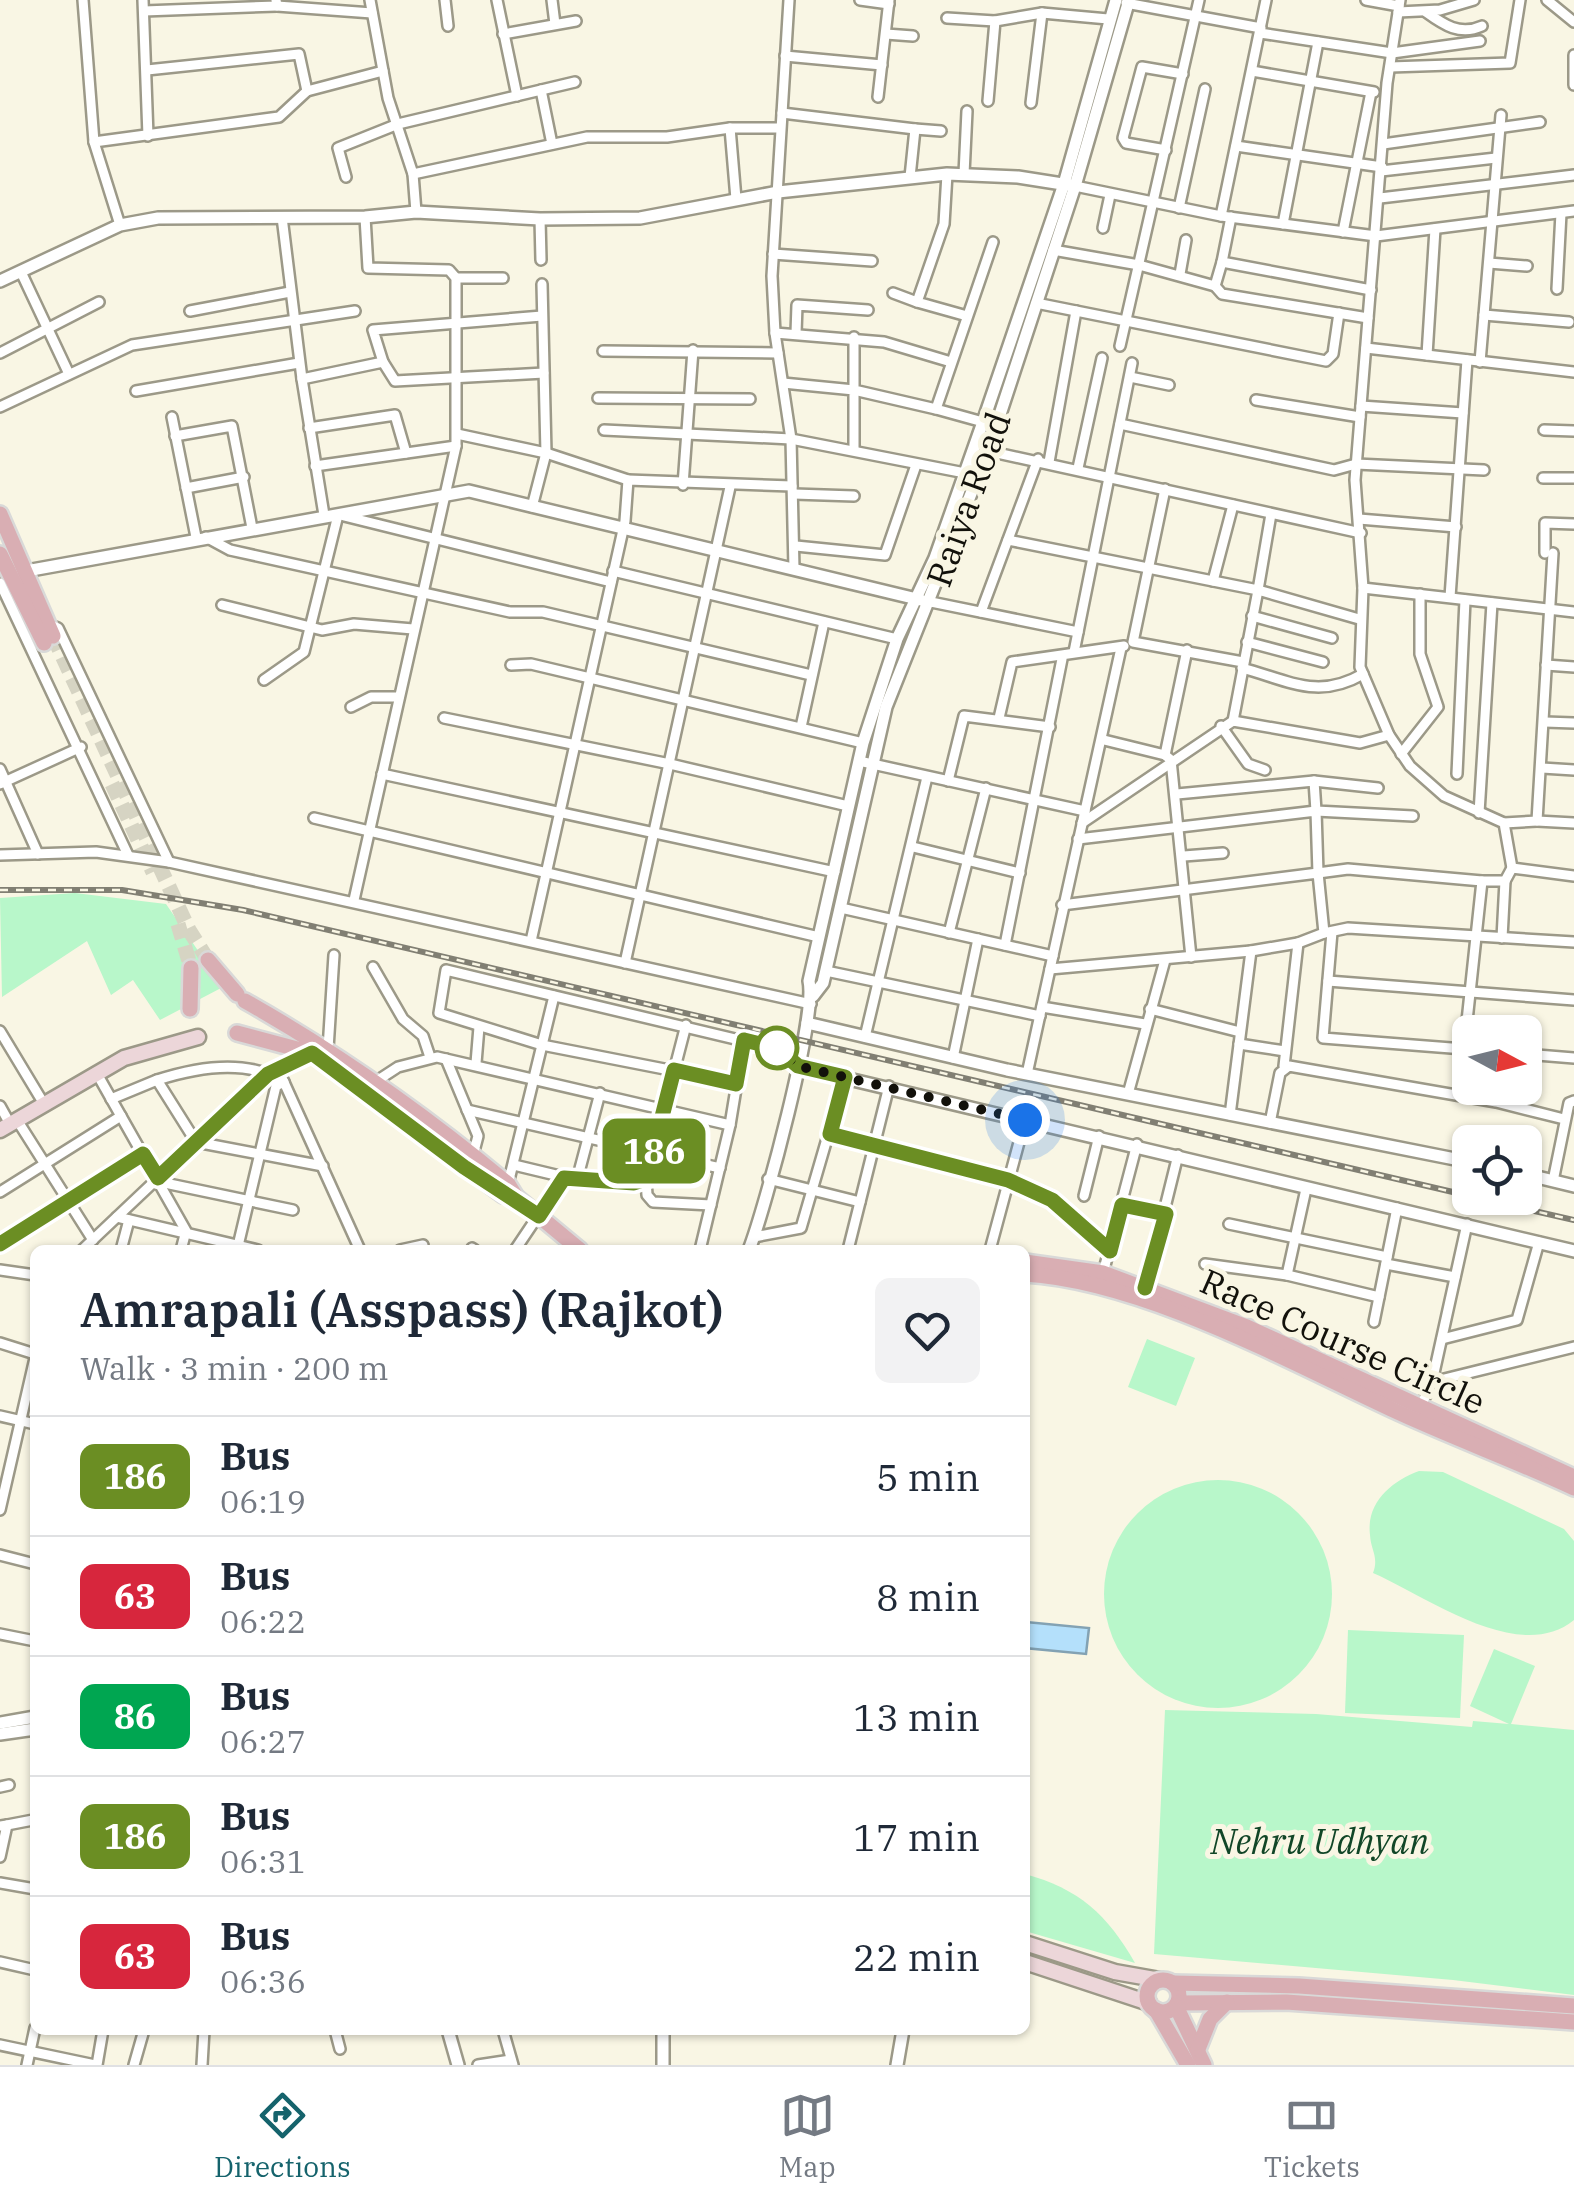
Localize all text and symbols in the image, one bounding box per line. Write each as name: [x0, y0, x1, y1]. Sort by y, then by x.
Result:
street label: Raiya Road: [915, 405, 1021, 593]
north arrow: [1452, 1015, 1542, 1105]
map controls: [1452, 1015, 1542, 1215]
unlabelled marker: [756, 1027, 798, 1069]
your location: [1000, 1095, 1050, 1145]
line badge: 186: [596, 1118, 712, 1184]
button: locate: [1452, 1125, 1542, 1215]
text: 186: [622, 1128, 686, 1174]
street label: Race Course Circle: [1193, 1258, 1493, 1424]
text: Amrapali (Asspass) (Rajkot): [80, 1278, 723, 1340]
button: heart: [875, 1278, 980, 1383]
text: Walk · 3 min · 200 m: [80, 1347, 388, 1389]
text: Bus: [220, 1431, 290, 1480]
text: 5 min: [876, 1452, 980, 1501]
text: 186: [103, 1453, 167, 1499]
text: 06:19: [220, 1480, 306, 1522]
text: Bus: [220, 1551, 290, 1600]
text: 8 min: [876, 1572, 980, 1621]
text: 63: [114, 1573, 156, 1619]
text: 06:22: [220, 1600, 306, 1642]
text: Bus: [220, 1671, 290, 1720]
text: 13 min: [853, 1692, 980, 1741]
text: 86: [114, 1693, 156, 1739]
text: 06:27: [220, 1720, 306, 1762]
text: Bus: [220, 1791, 290, 1840]
text: 17 min: [853, 1812, 980, 1861]
text: 186: [103, 1813, 167, 1859]
park label: Nehru Udhyan: [1210, 1818, 1429, 1864]
text: 06:31: [220, 1840, 306, 1882]
text: Bus: [220, 1911, 290, 1960]
text: 22 min: [853, 1932, 980, 1981]
text: 63: [114, 1933, 156, 1979]
text: 06:36: [220, 1960, 306, 2002]
tab: Directions: [214, 2088, 351, 2185]
tab: Map: [779, 2088, 836, 2185]
tab: Tickets: [1264, 2088, 1360, 2185]

